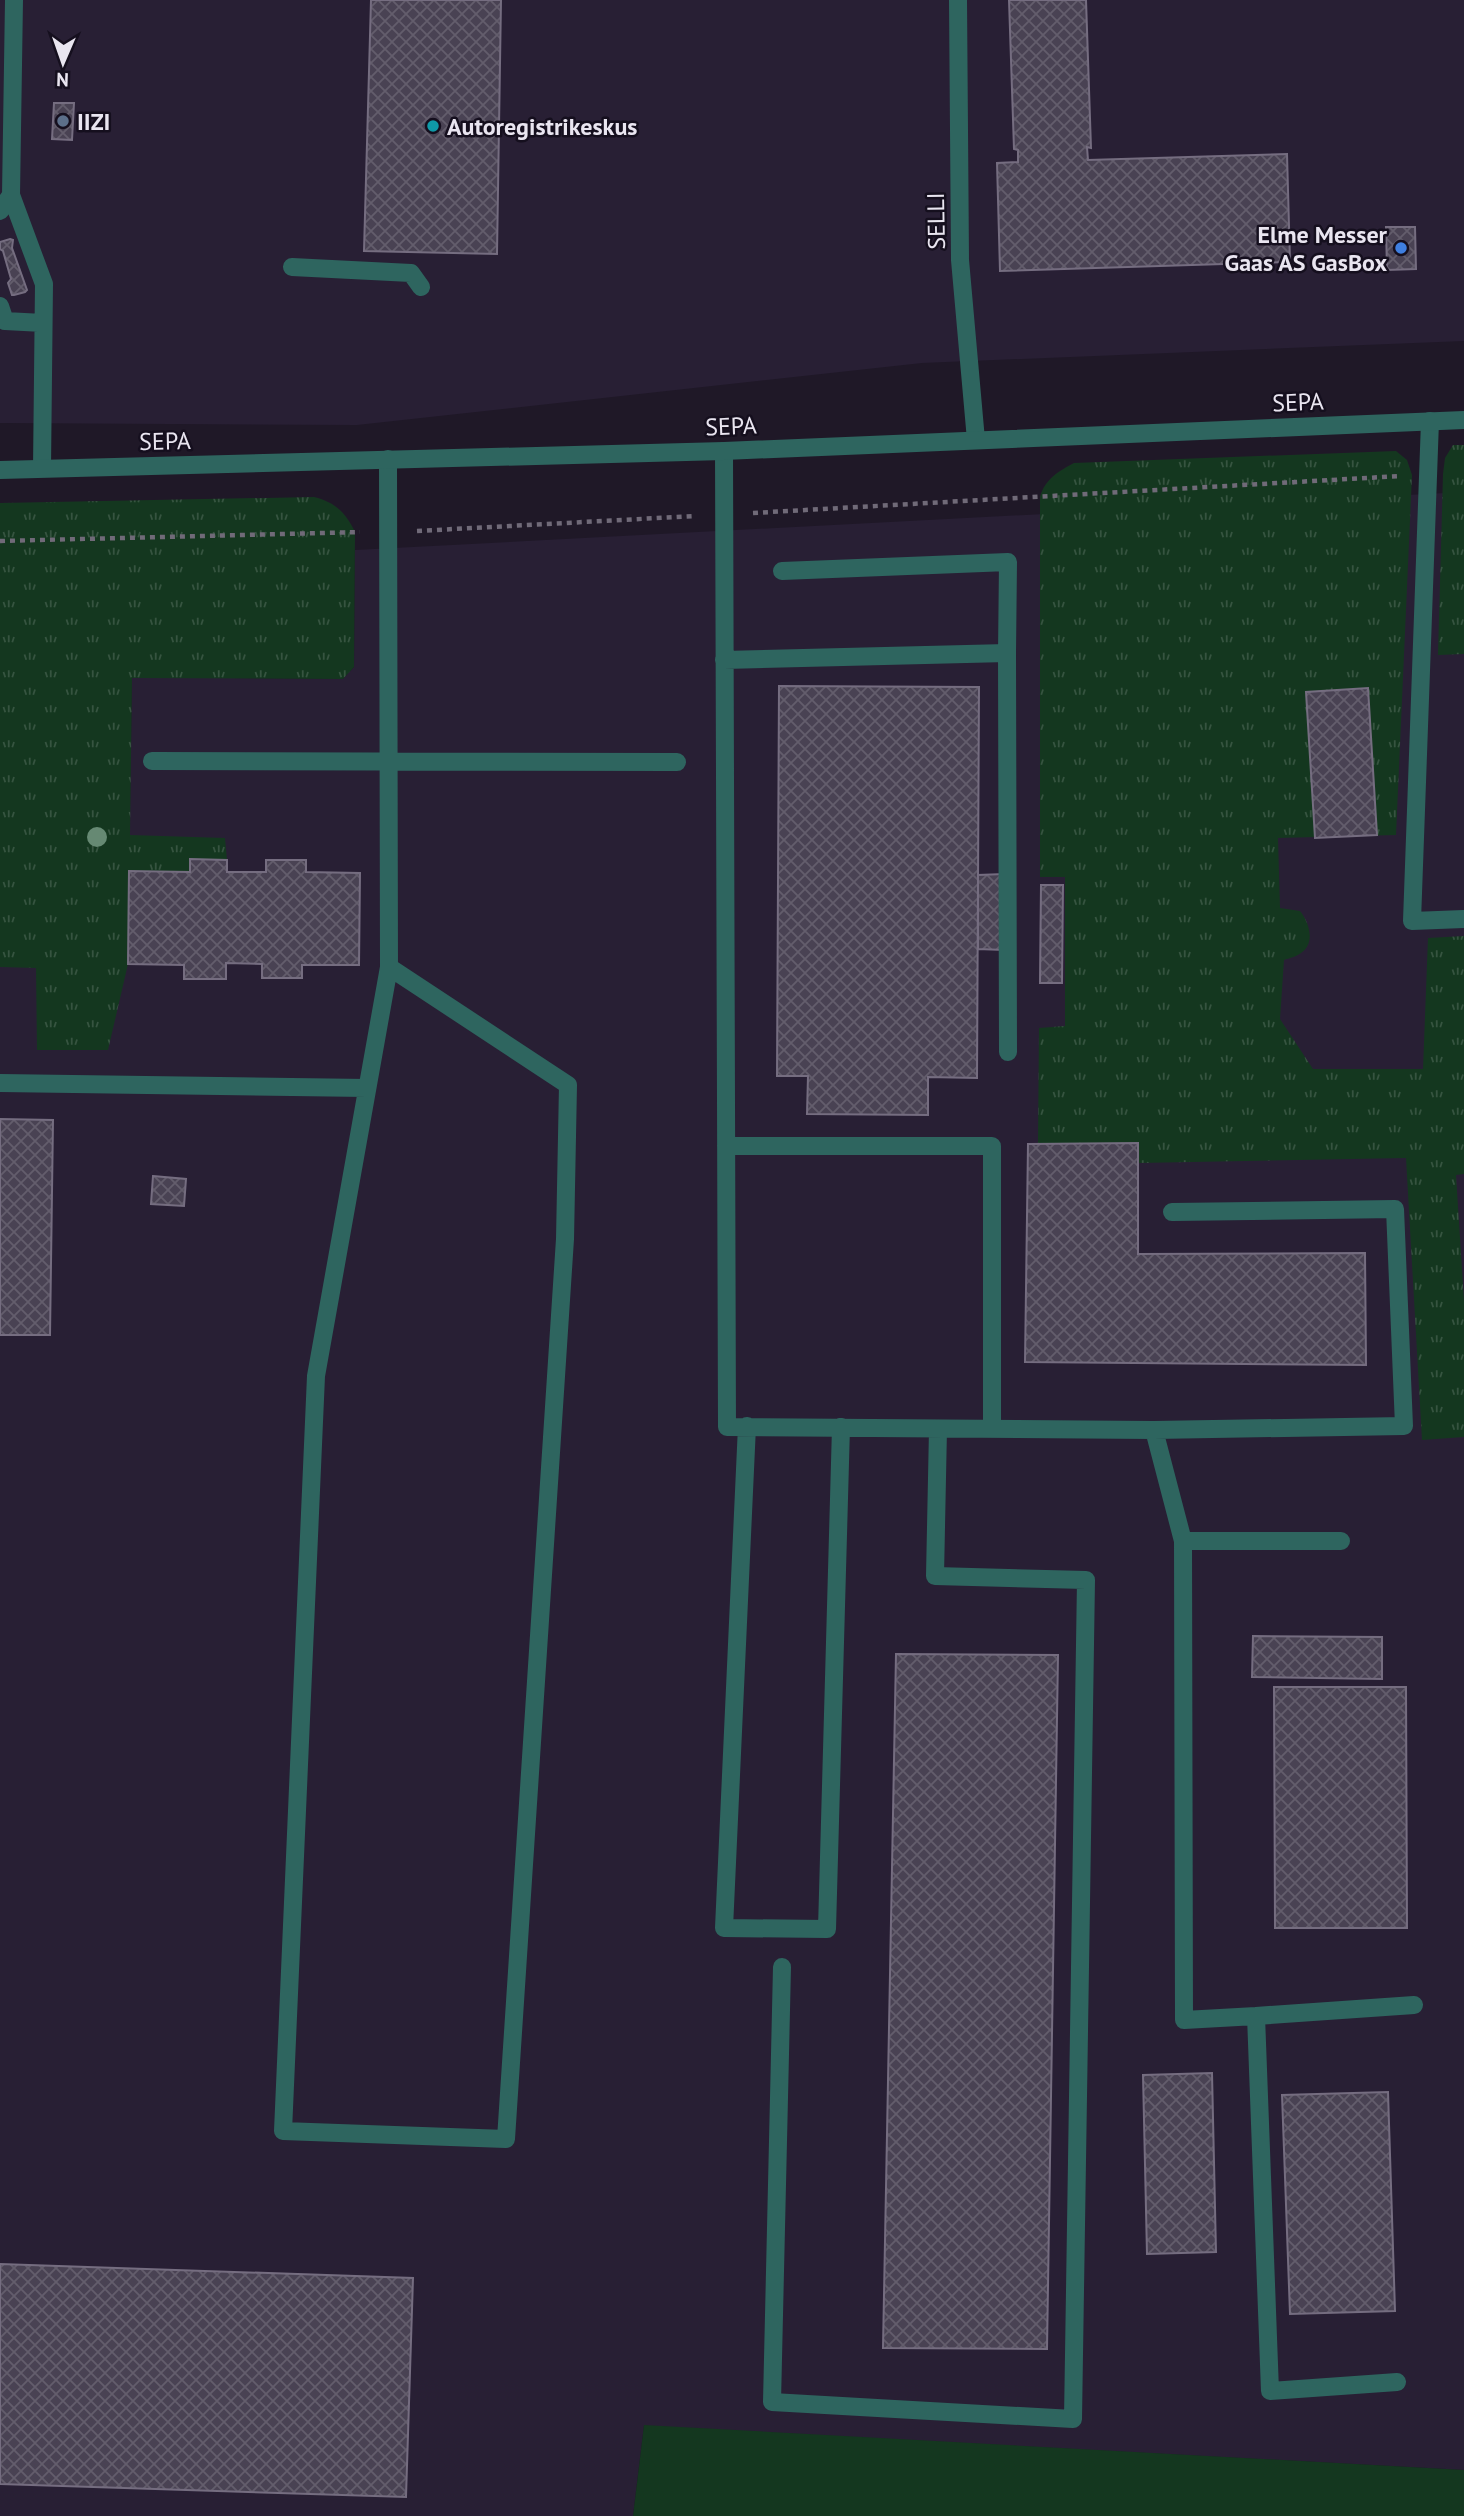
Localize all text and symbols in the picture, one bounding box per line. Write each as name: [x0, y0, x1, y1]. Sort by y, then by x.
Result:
north arrow: [28, 28, 98, 98]
text: N: [56, 68, 69, 92]
place label: IIZI: [77, 106, 110, 137]
place label: Autoregistrikeskus: [447, 111, 637, 142]
marker: IIZI: [55, 113, 71, 129]
marker: Autoregistrikeskus: [425, 118, 441, 134]
street label: SELLI: [920, 192, 952, 250]
place label: Elme Messer Gaas AS GasBox: [1225, 219, 1388, 278]
marker: Elme Messer Gaas AS GasBox: [1393, 240, 1409, 256]
street label: SEPA: [1272, 386, 1324, 418]
street label: SEPA: [705, 410, 757, 442]
street label: SEPA: [139, 425, 191, 457]

